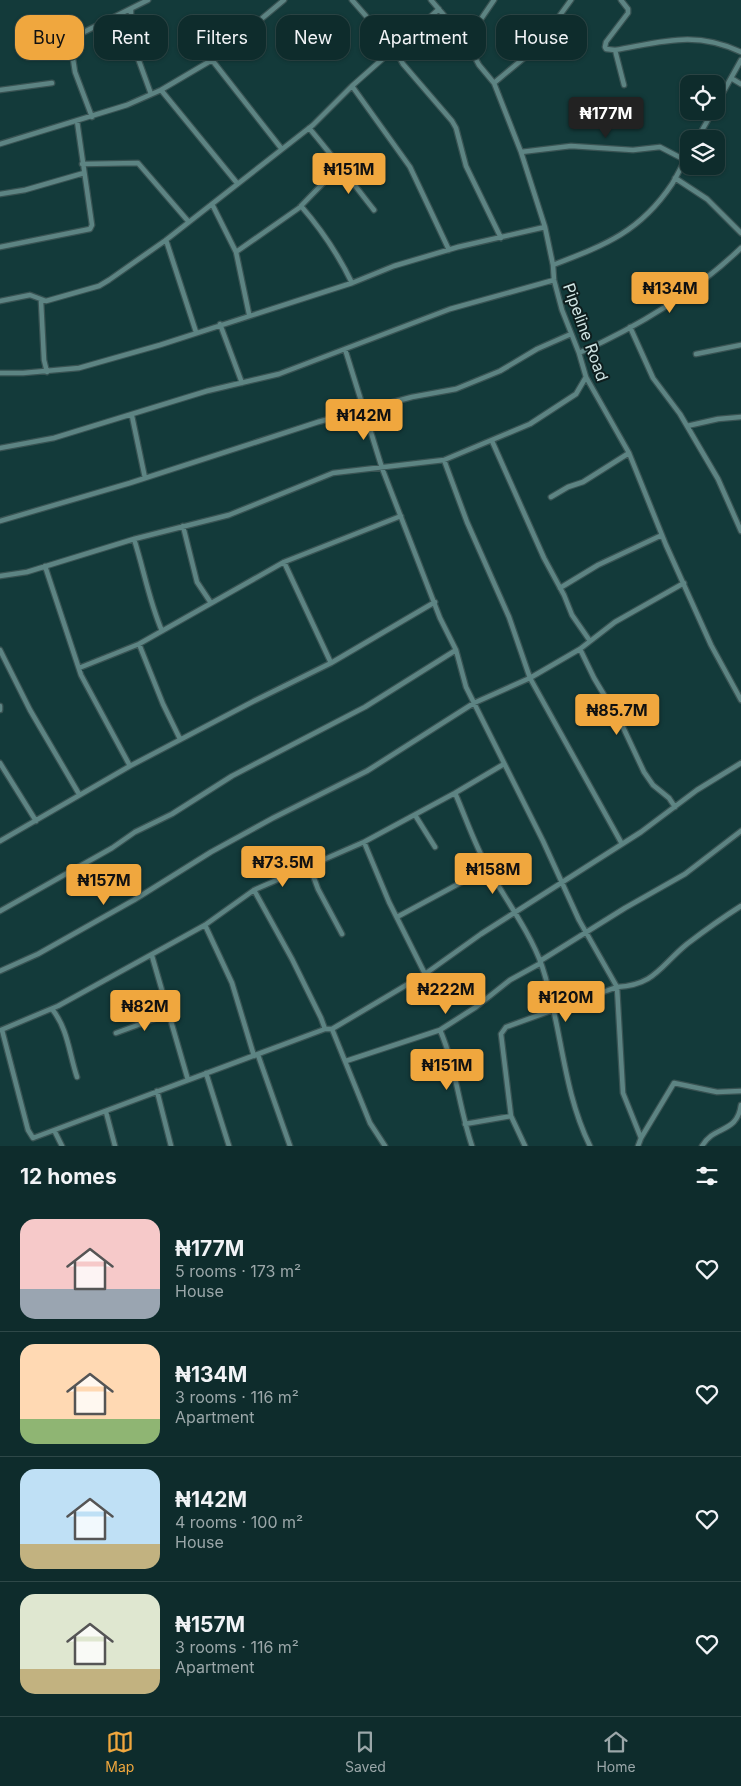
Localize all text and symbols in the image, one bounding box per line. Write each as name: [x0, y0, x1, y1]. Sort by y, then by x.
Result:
chip: Buy: [15, 15, 84, 60]
chip: Rent: [94, 15, 168, 60]
chip: Filters: [178, 15, 266, 60]
chip: New: [276, 15, 350, 60]
chip: Apartment: [360, 15, 486, 60]
chip: House: [496, 15, 587, 60]
map controls: [680, 75, 725, 175]
button: locate: [680, 75, 725, 120]
pin: ₦177M: [571, 96, 641, 139]
text: ₦177M: [580, 103, 632, 123]
button: layers: [680, 130, 725, 175]
pin: ₦151M: [314, 152, 384, 195]
text: ₦151M: [323, 159, 375, 179]
pin: ₦134M: [635, 272, 705, 314]
text: ₦134M: [642, 278, 698, 298]
street label: Pipeline Road: [559, 280, 613, 384]
pin: ₦142M: [329, 398, 399, 441]
text: ₦142M: [337, 405, 391, 425]
pin: ₦85.7M: [576, 694, 658, 736]
text: ₦85.7M: [586, 700, 648, 720]
pin: ₦73.5M: [242, 846, 324, 888]
text: ₦73.5M: [252, 852, 314, 872]
pin: ₦158M: [458, 852, 528, 895]
text: ₦158M: [466, 859, 520, 879]
pin: ₦157M: [69, 864, 139, 906]
text: ₦157M: [77, 870, 131, 890]
pin: ₦222M: [411, 972, 481, 1015]
text: ₦222M: [417, 979, 475, 999]
pin: ₦120M: [531, 980, 601, 1023]
text: ₦120M: [539, 987, 593, 1007]
pin: ₦82M: [115, 990, 175, 1032]
text: ₦82M: [121, 996, 169, 1016]
pin: ₦151M: [412, 1048, 482, 1091]
text: ₦151M: [421, 1055, 473, 1075]
icon: filters: [693, 1162, 721, 1190]
text: 12 homes: [20, 1164, 117, 1189]
text: ₦177M: [175, 1236, 244, 1261]
icon: home: [60, 1239, 120, 1299]
icon: heart: [693, 1255, 721, 1283]
text: 5 rooms · 173 m²: [175, 1261, 301, 1281]
text: House: [175, 1281, 224, 1301]
text: ₦134M: [175, 1362, 247, 1387]
icon: home: [60, 1364, 120, 1424]
icon: heart: [693, 1380, 721, 1408]
text: 3 rooms · 116 m²: [175, 1387, 299, 1407]
text: Apartment: [175, 1407, 255, 1427]
text: ₦142M: [175, 1487, 247, 1512]
icon: home: [60, 1489, 120, 1549]
icon: heart: [693, 1505, 721, 1533]
text: 4 rooms · 100 m²: [175, 1512, 303, 1532]
text: House: [175, 1532, 224, 1552]
text: ₦157M: [175, 1612, 245, 1637]
icon: home: [60, 1614, 120, 1674]
icon: heart: [693, 1630, 721, 1658]
text: 3 rooms · 116 m²: [175, 1637, 299, 1657]
text: Apartment: [175, 1657, 255, 1677]
tab: Map: [105, 1728, 134, 1775]
tab: Saved: [345, 1728, 386, 1775]
tab: Home: [596, 1728, 636, 1775]

